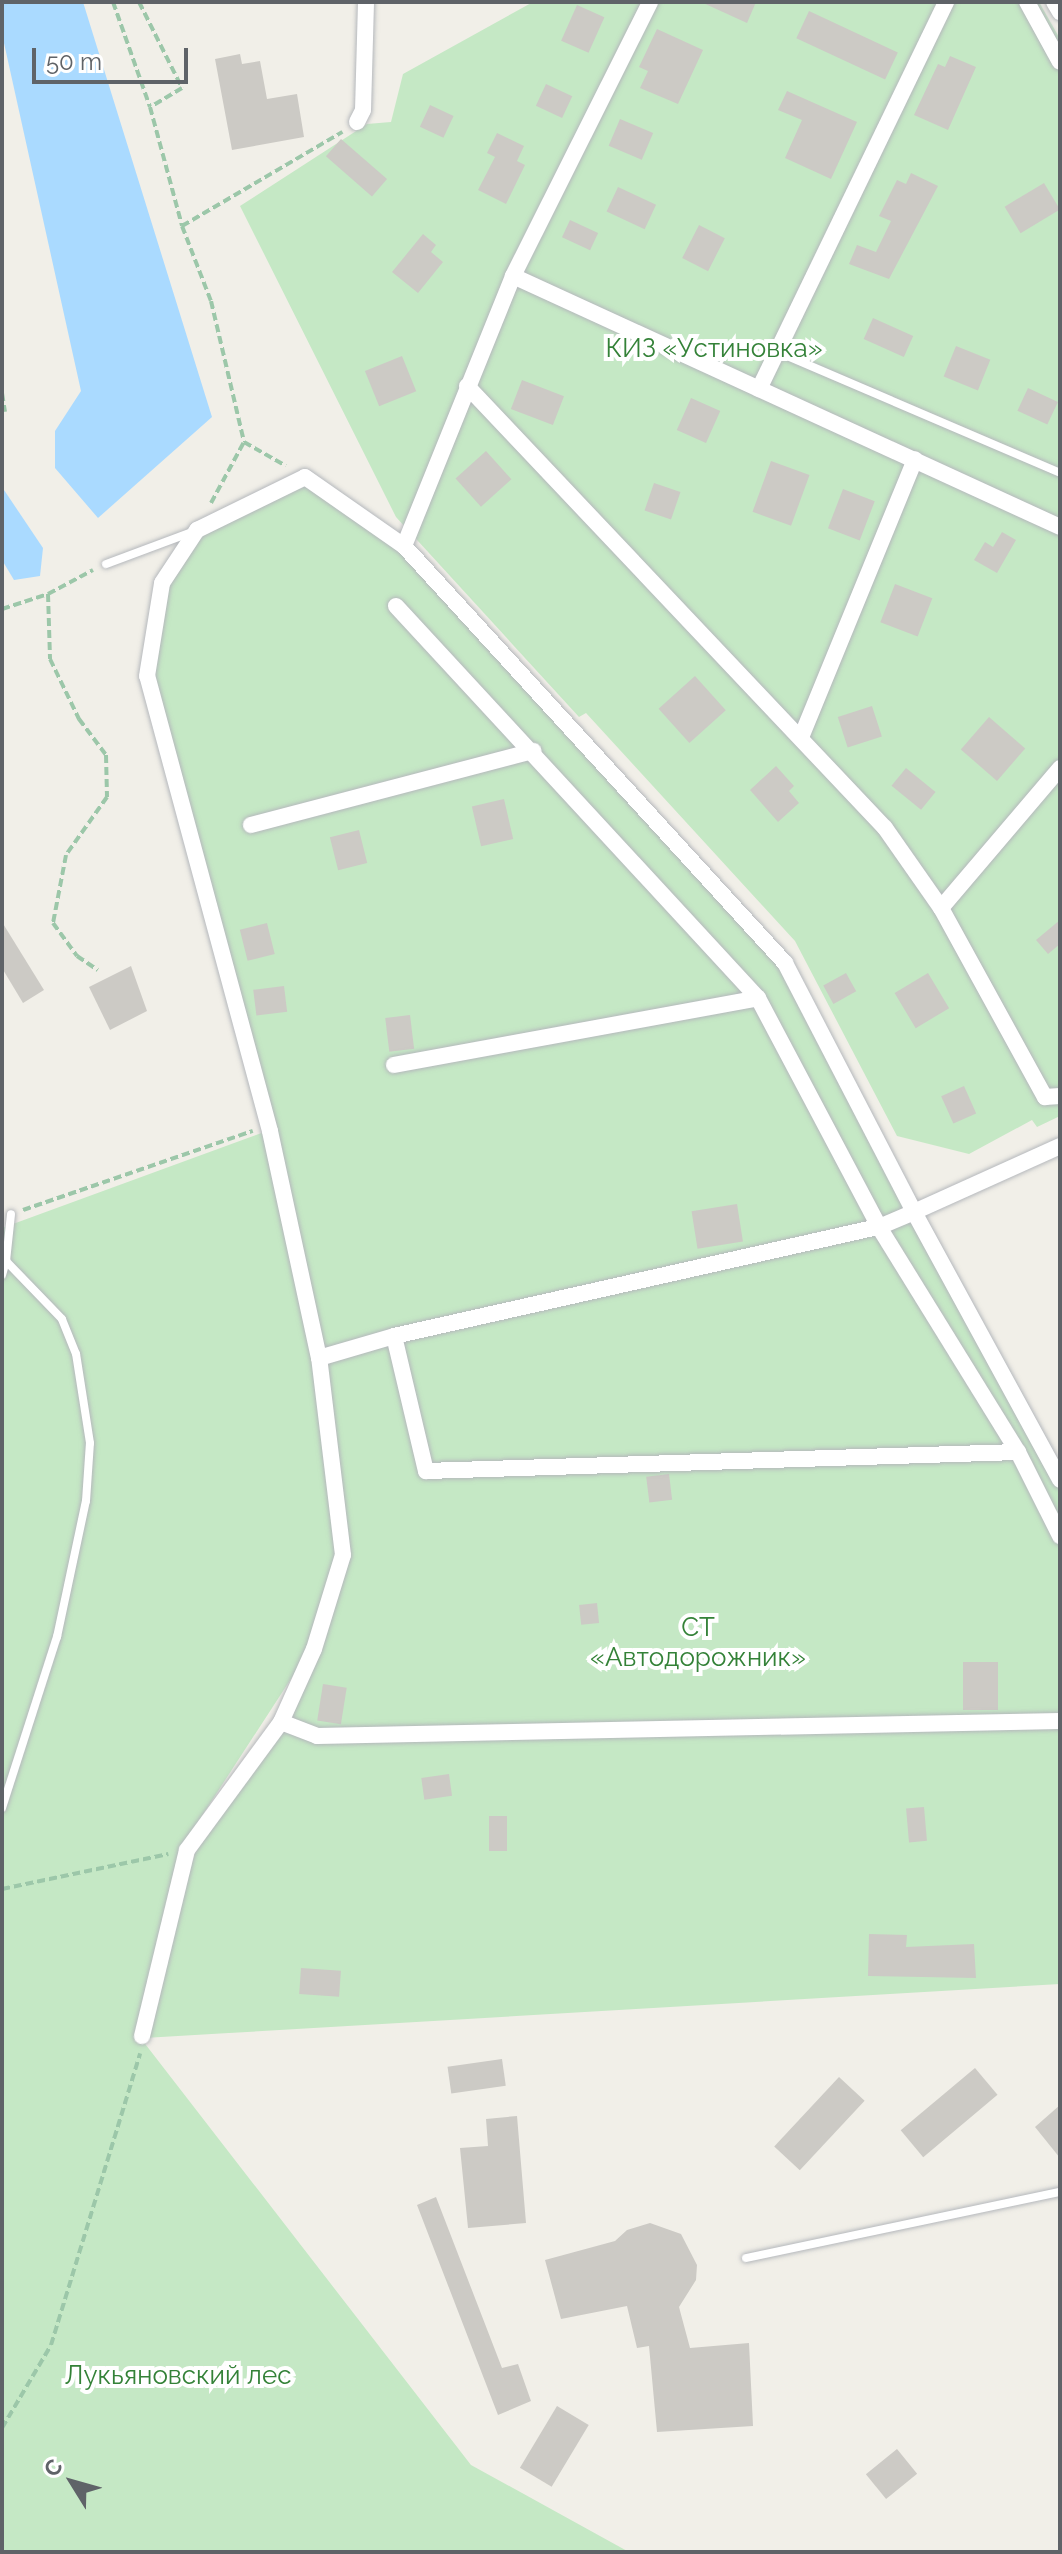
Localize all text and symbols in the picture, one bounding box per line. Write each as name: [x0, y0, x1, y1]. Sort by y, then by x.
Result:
scale bar: [36, 32, 192, 82]
text: 50 m: [46, 47, 102, 76]
park label: КИЗ «Устиновка»: [605, 333, 823, 365]
park label: СТ «Автодорожник»: [590, 1612, 806, 1674]
park label: Лукьяновский лес: [65, 2360, 291, 2392]
north arrow: [32, 2442, 112, 2522]
text: С: [38, 2454, 68, 2481]

